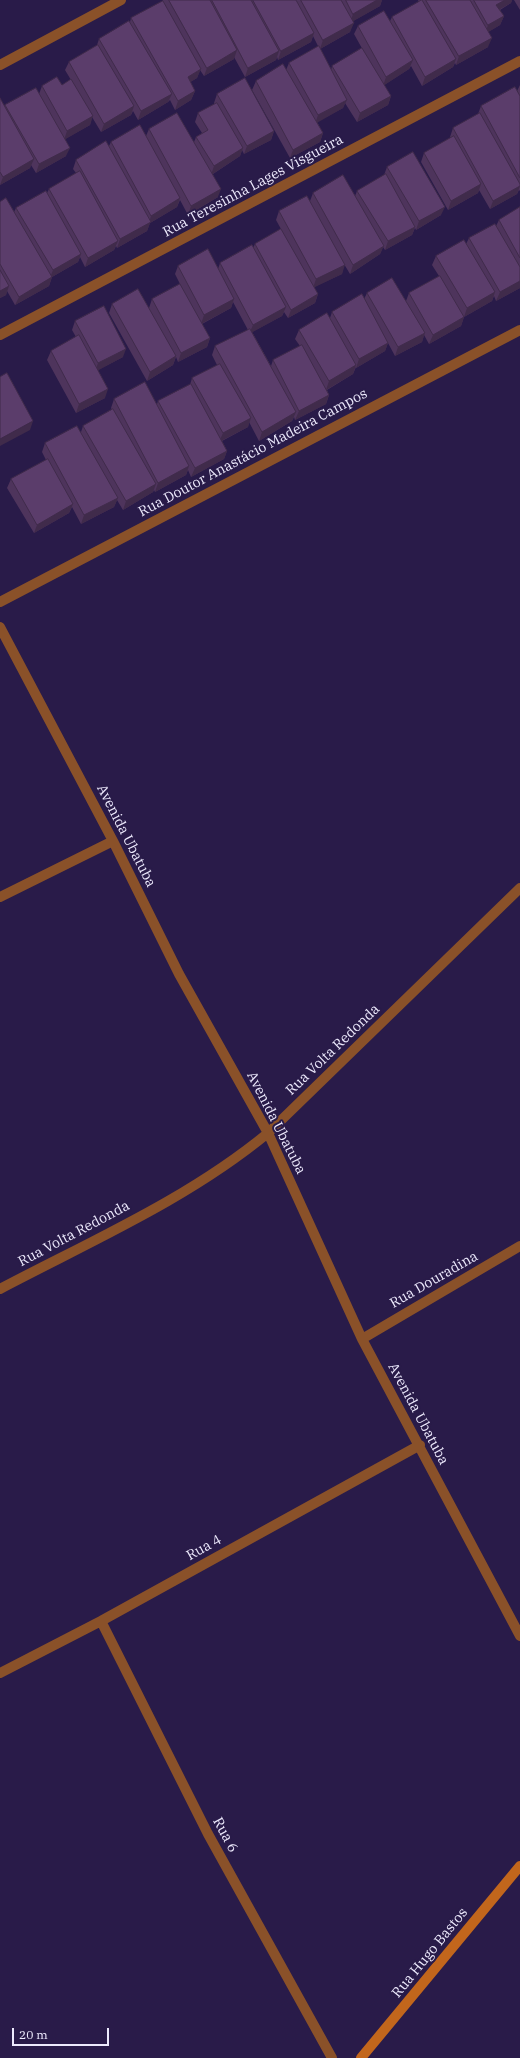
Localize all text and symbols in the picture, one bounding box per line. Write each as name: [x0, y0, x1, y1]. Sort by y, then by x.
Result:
street label: Rua Teresinha Lages Visgueira: [160, 131, 346, 241]
street label: Rua Doutor Anastácio Madeira Campos: [136, 385, 370, 521]
street label: Avenida Ubatuba: [93, 782, 159, 890]
street label: Rua Volta Redonda: [283, 1001, 383, 1099]
street label: Avenida Ubatuba: [243, 1069, 309, 1177]
street label: Rua Volta Redonda: [15, 1198, 133, 1270]
street label: Rua Douradina: [387, 1248, 481, 1312]
street label: Avenida Ubatuba: [384, 1360, 452, 1468]
street label: Rua 4: [184, 1532, 224, 1564]
street label: Rua 6: [209, 1815, 241, 1855]
street label: Rua Hugo Bastos: [389, 1905, 471, 2001]
scale bar: [14, 2020, 111, 2046]
text: 20 m: [19, 2027, 48, 2042]

